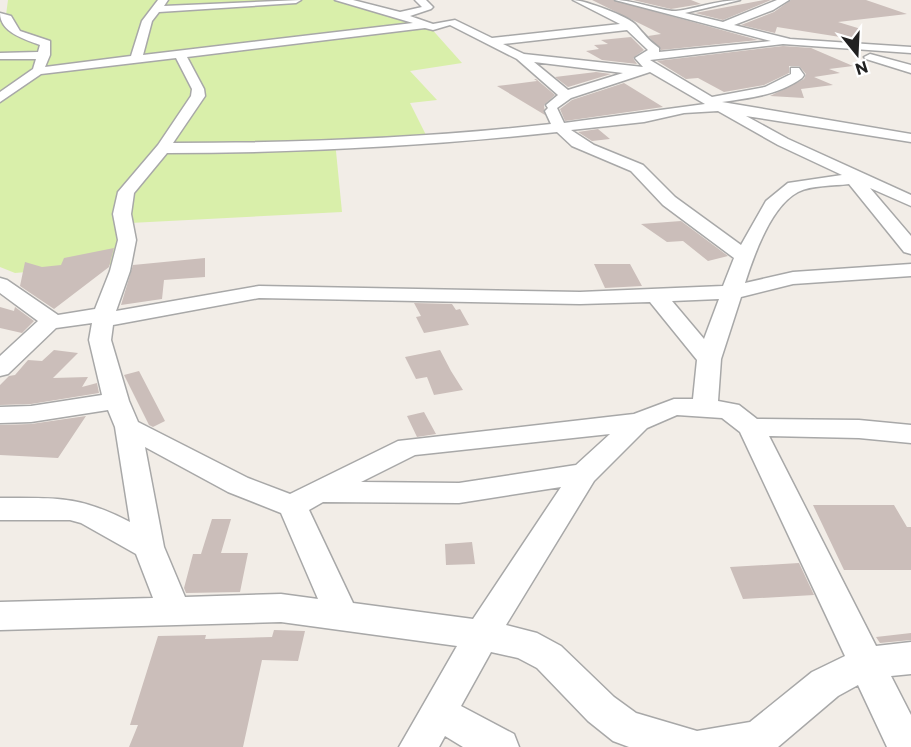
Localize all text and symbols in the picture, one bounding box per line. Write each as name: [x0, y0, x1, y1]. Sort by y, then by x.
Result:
north arrow: [827, 24, 887, 84]
text: N: [853, 58, 870, 80]

